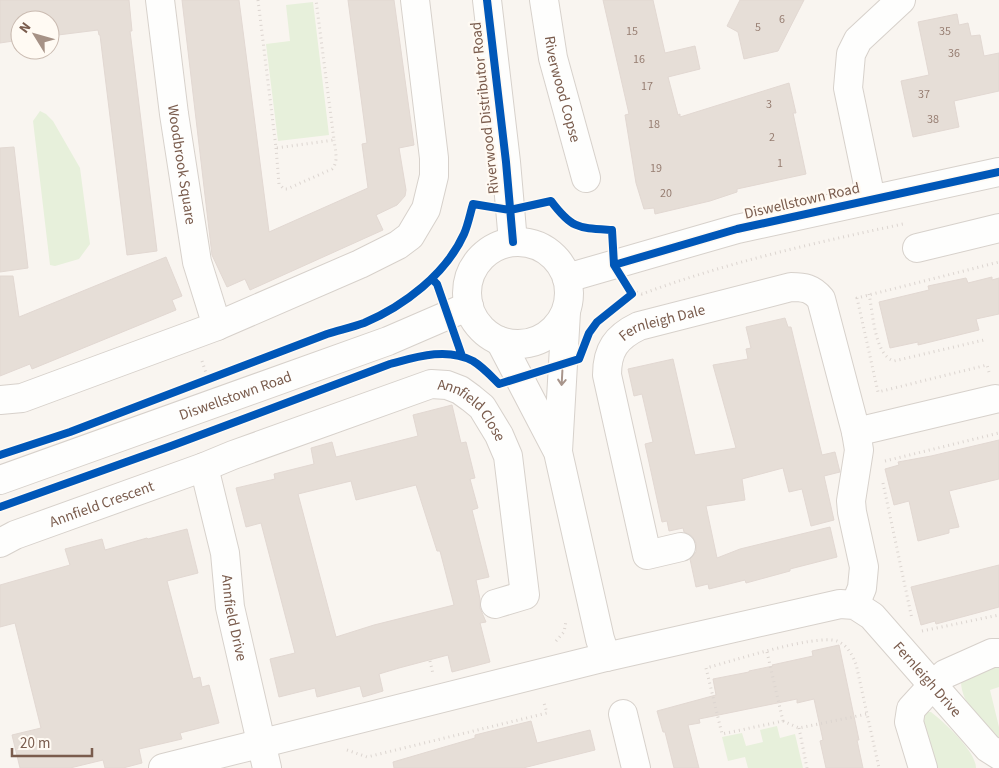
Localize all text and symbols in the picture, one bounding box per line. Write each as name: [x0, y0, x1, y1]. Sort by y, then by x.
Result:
north arrow: [10, 10, 60, 60]
house number: 6: [779, 11, 785, 28]
text: N: [15, 18, 36, 38]
house number: 5: [755, 19, 761, 36]
street label: Riverwood Distributor Road: [466, 21, 504, 195]
house number: 15: [626, 23, 638, 40]
house number: 35: [939, 23, 951, 40]
street label: Riverwood Copse: [539, 34, 586, 145]
house number: 36: [948, 45, 960, 62]
house number: 16: [633, 51, 645, 68]
house number: 17: [641, 78, 653, 95]
house number: 37: [918, 86, 930, 103]
house number: 3: [766, 96, 772, 113]
street label: Woodbrook Square: [162, 103, 202, 226]
house number: 38: [927, 111, 939, 128]
house number: 18: [648, 116, 660, 133]
house number: 2: [769, 129, 775, 146]
house number: 1: [777, 155, 783, 172]
house number: 19: [650, 160, 662, 177]
street label: Diswellstown Road: [742, 177, 862, 225]
house number: 20: [660, 185, 672, 202]
street label: Fernleigh Dale: [614, 299, 707, 346]
street label: Diswellstown Road: [176, 366, 295, 426]
one-way arrow: [558, 370, 567, 386]
street label: Annfield Close: [437, 374, 511, 444]
street label: Annfield Crescent: [46, 475, 157, 532]
street label: Annfield Drive: [217, 573, 253, 663]
street label: Fernleigh Drive: [888, 637, 967, 722]
scale bar: [12, 726, 92, 758]
text: 20 m: [20, 733, 50, 754]

